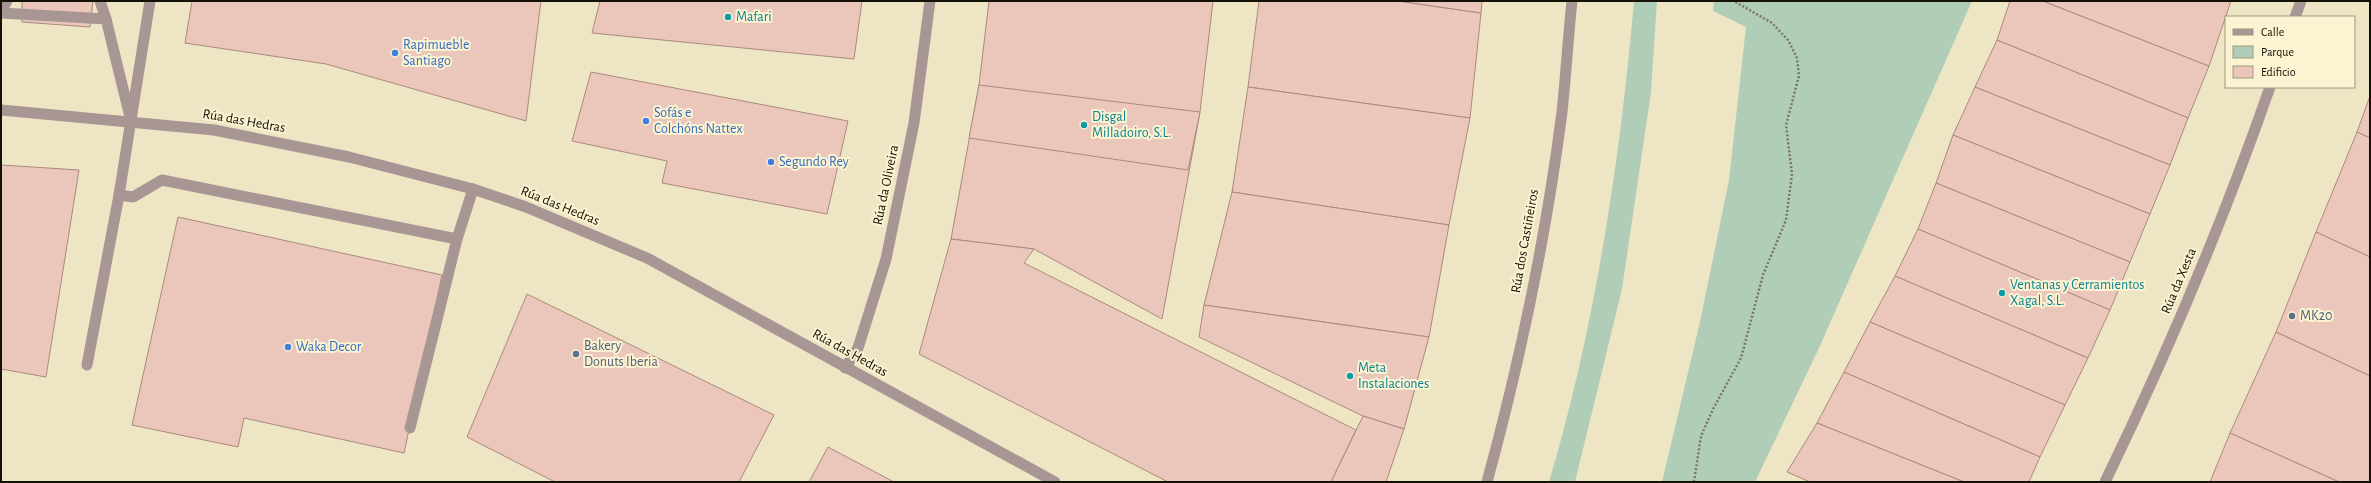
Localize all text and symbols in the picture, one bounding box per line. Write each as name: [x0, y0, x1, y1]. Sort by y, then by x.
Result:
place label: Mafari: [736, 10, 772, 24]
marker: Mafari: [723, 12, 733, 22]
legend: [2225, 16, 2355, 88]
text: Calle: [2261, 26, 2284, 38]
place label: Rapimueble Santiago: [403, 38, 469, 68]
text: Parque: [2261, 46, 2294, 58]
marker: Rapimueble Santiago: [390, 48, 400, 58]
text: Edificio: [2261, 66, 2296, 78]
place label: Sofás e Colchóns Nattex: [654, 106, 742, 136]
street label: Rúa das Hedras: [202, 107, 286, 135]
place label: Disgal Milladoiro, S.L.: [1092, 110, 1172, 140]
marker: Sofás e Colchóns Nattex: [641, 116, 651, 126]
marker: Disgal Milladoiro, S.L.: [1079, 120, 1089, 130]
street label: Rúa da Oliveira: [871, 143, 901, 226]
place label: Segundo Rey: [779, 155, 849, 169]
marker: Segundo Rey: [766, 157, 776, 167]
street label: Rúa das Hedras: [519, 184, 601, 228]
street label: Rúa dos Castiñeiros: [1509, 188, 1541, 294]
street label: Rúa da Xesta: [2159, 246, 2199, 316]
place label: Ventanas y Cerramientos Xagal, S.L.: [2010, 278, 2145, 308]
marker: Ventanas y Cerramientos Xagal, S.L.: [1997, 288, 2007, 298]
place label: MK20: [2300, 309, 2332, 323]
marker: MK20: [2287, 311, 2297, 321]
street label: Rúa das Hedras: [810, 327, 890, 379]
place label: Bakery Donuts Iberia: [584, 339, 658, 369]
place label: Waka Decor: [296, 340, 362, 354]
marker: Waka Decor: [283, 342, 293, 352]
marker: Bakery Donuts Iberia: [571, 349, 581, 359]
place label: Meta Instalaciones: [1358, 361, 1429, 391]
marker: Meta Instalaciones: [1345, 371, 1355, 381]

